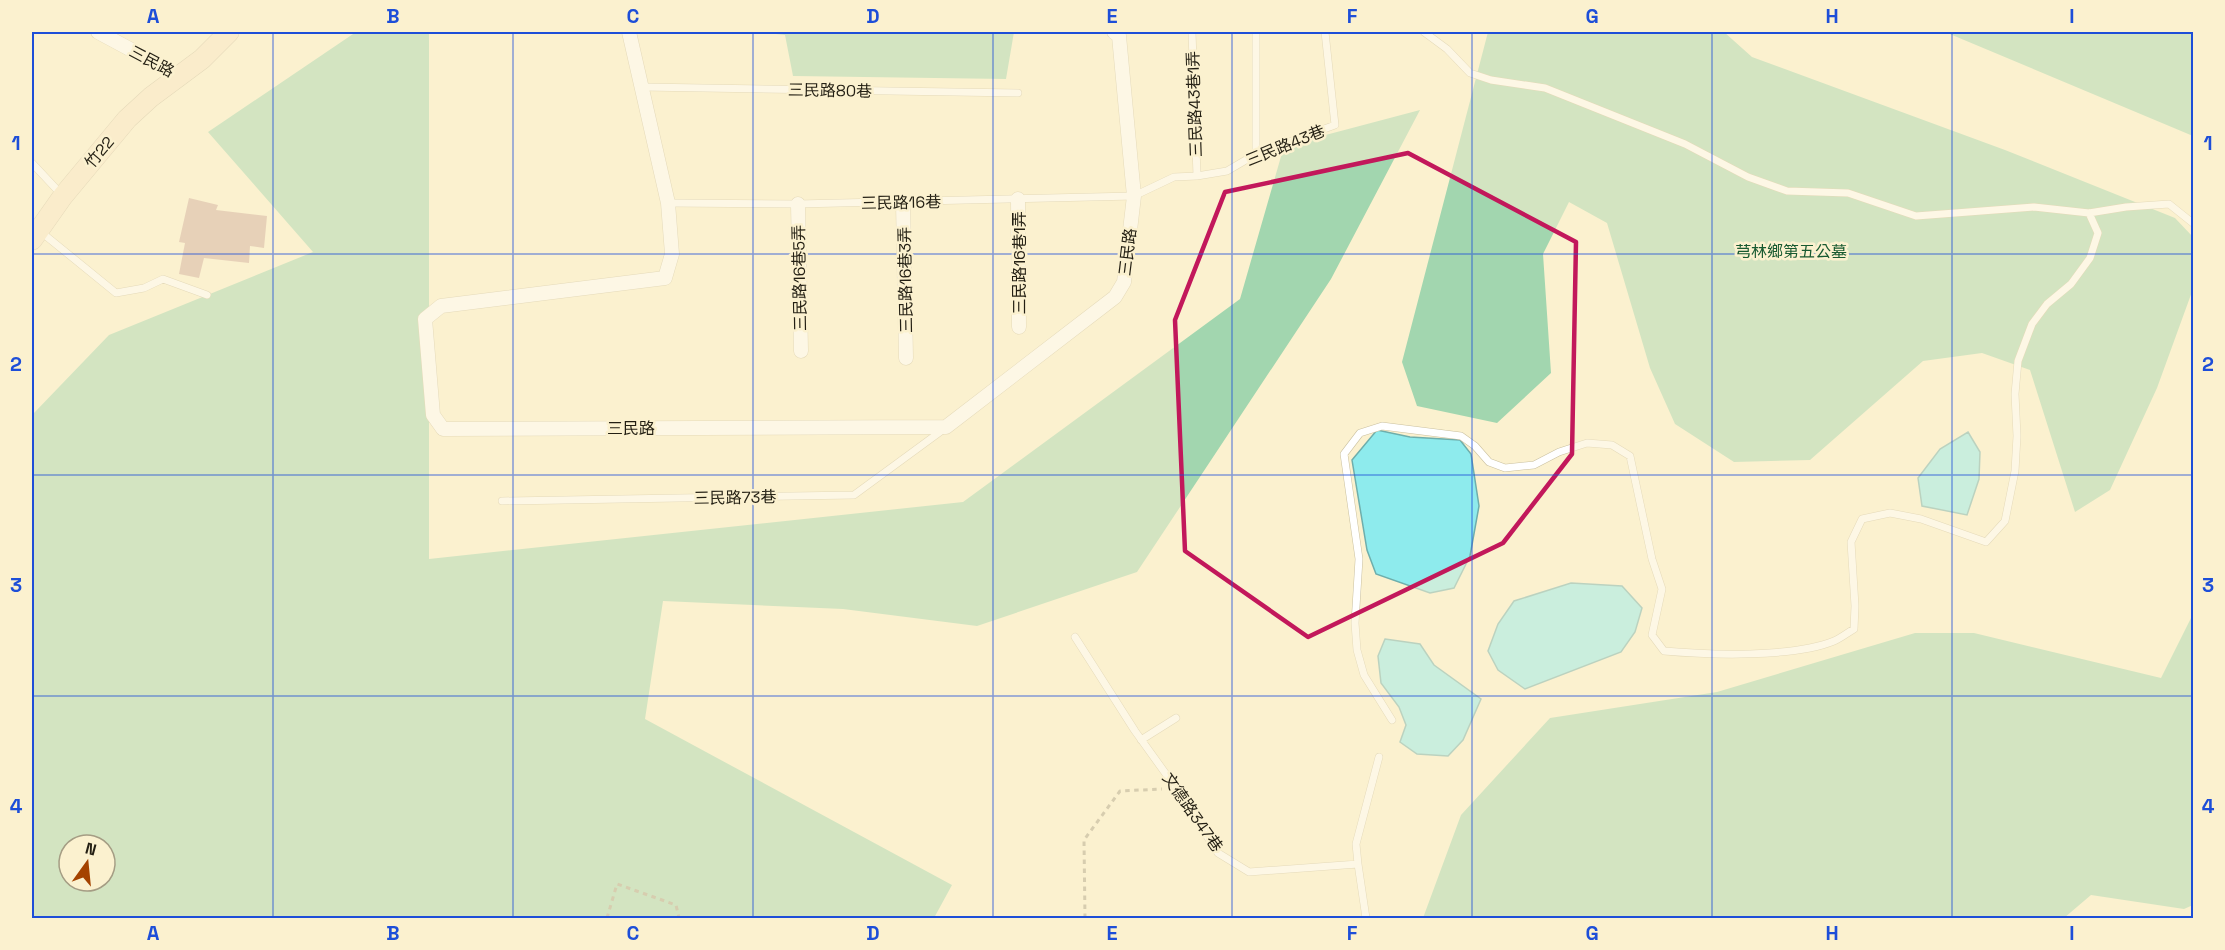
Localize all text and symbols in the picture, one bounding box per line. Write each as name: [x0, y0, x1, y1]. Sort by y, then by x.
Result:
text: A: [147, 3, 160, 29]
text: B: [386, 3, 400, 29]
text: C: [627, 3, 640, 29]
text: D: [866, 3, 880, 29]
text: E: [1106, 3, 1118, 29]
text: F: [1347, 3, 1358, 29]
text: G: [1585, 3, 1599, 29]
text: H: [1825, 3, 1839, 29]
text: I: [2069, 3, 2075, 29]
street label: 三民路: [126, 41, 178, 82]
street label: 三民路43巷1弄: [1182, 50, 1207, 157]
street label: 三民路80巷: [788, 79, 872, 102]
street label: 三民路43巷: [1242, 120, 1328, 171]
text: 1: [11, 130, 21, 156]
text: 1: [2203, 130, 2213, 156]
street label: 竹22: [80, 132, 119, 173]
street label: 三民路16巷: [861, 191, 941, 214]
street label: 三民路16巷1弄: [1009, 211, 1030, 315]
street label: 三民路16巷5弄: [788, 225, 811, 331]
street label: 三民路16巷3弄: [894, 227, 917, 333]
street label: 三民路: [1114, 227, 1141, 277]
park label: 芎林鄉第五公墓: [1735, 241, 1847, 262]
text: 2: [10, 351, 22, 377]
text: 2: [2202, 351, 2214, 377]
street label: 三民路: [607, 418, 655, 439]
street label: 三民路73巷: [693, 486, 777, 509]
text: 3: [10, 572, 22, 598]
text: 3: [2202, 572, 2214, 598]
street label: 文德路347巷: [1158, 769, 1228, 856]
text: 4: [10, 793, 23, 819]
text: 4: [2202, 793, 2215, 819]
north arrow: [57, 833, 117, 893]
text: N: [83, 837, 99, 861]
text: A: [147, 920, 160, 946]
text: B: [386, 920, 400, 946]
text: C: [627, 920, 640, 946]
text: D: [866, 920, 880, 946]
text: E: [1106, 920, 1118, 946]
text: F: [1347, 920, 1358, 946]
text: G: [1585, 920, 1599, 946]
text: H: [1825, 920, 1839, 946]
text: I: [2069, 920, 2075, 946]

